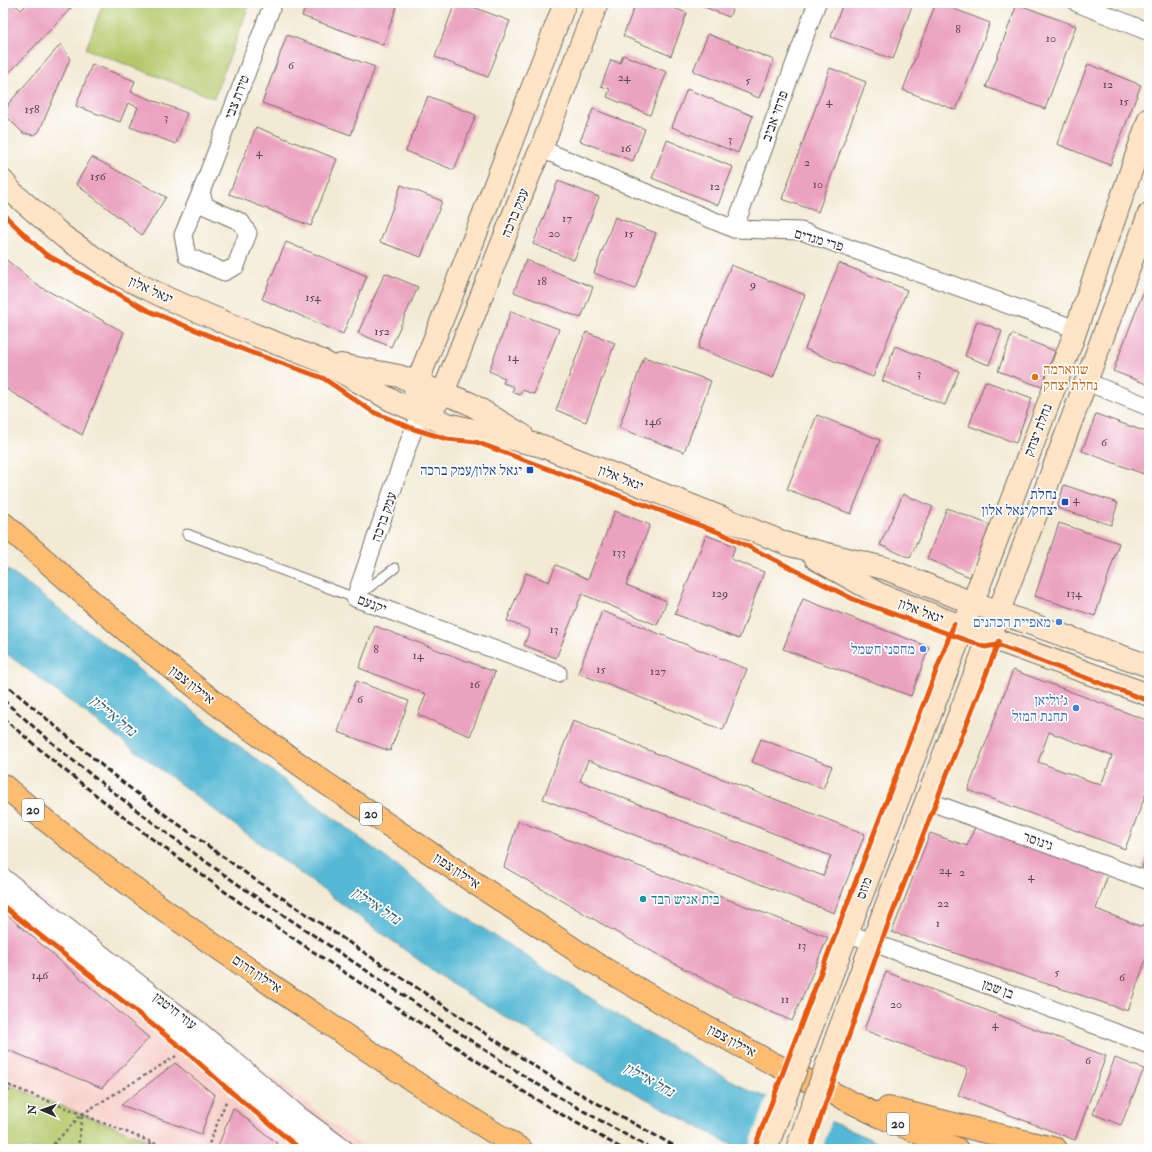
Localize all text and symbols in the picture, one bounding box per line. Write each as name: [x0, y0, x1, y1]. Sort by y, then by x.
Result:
house number: 8: [955, 22, 961, 37]
house number: 10: [1046, 31, 1056, 46]
house number: 6: [288, 58, 295, 73]
house number: 24: [618, 70, 631, 85]
street label: טירת צבי: [221, 73, 253, 121]
house number: 5: [745, 73, 751, 88]
house number: 12: [1103, 77, 1113, 92]
street label: פרחי אביב: [758, 88, 792, 144]
house number: 4: [826, 94, 833, 109]
house number: 15: [1119, 94, 1129, 109]
house number: 158: [24, 102, 40, 117]
house number: 3: [164, 110, 168, 125]
house number: 3: [728, 132, 732, 147]
house number: 16: [621, 141, 632, 156]
house number: 4: [256, 145, 263, 160]
house number: 2: [804, 155, 810, 170]
house number: 156: [90, 169, 107, 184]
house number: 10: [813, 177, 823, 192]
house number: 12: [710, 179, 720, 194]
street label: עמק ברכה: [497, 186, 533, 240]
house number: 17: [562, 211, 572, 226]
street label: פרי מגדים: [792, 225, 846, 255]
house number: 20: [548, 226, 560, 241]
house number: 15: [624, 226, 634, 241]
street label: יגאל אלון: [126, 272, 176, 308]
house number: 18: [537, 274, 547, 289]
house number: 9: [749, 277, 756, 292]
house number: 154: [305, 290, 321, 305]
house number: 152: [374, 324, 390, 339]
house number: 14: [508, 350, 519, 365]
place label: שווארמה נחלת יצחק: [1043, 361, 1098, 394]
house number: 3: [917, 366, 921, 381]
marker: שווארמה נחלת יצחק: [1030, 372, 1040, 382]
street label: נחלת יצחק: [1020, 401, 1056, 459]
house number: 146: [645, 414, 662, 429]
house number: 6: [1101, 435, 1108, 450]
street label: יגאל אלון: [596, 461, 646, 495]
place label: יגאל אלון/עמק ברכה: [420, 462, 522, 479]
marker: יגאל אלון/עמק ברכה: [525, 465, 535, 475]
place label: נחלת יצחק/יגאל אלון: [981, 486, 1057, 519]
street label: עמק ברכה: [368, 489, 401, 544]
house number: 4: [1073, 492, 1080, 507]
marker: נחלת יצחק/יגאל אלון: [1060, 497, 1070, 507]
house number: 133: [612, 545, 626, 560]
house number: 129: [712, 586, 728, 601]
house number: 134: [1066, 586, 1082, 601]
street label: יקנעם: [355, 591, 389, 617]
street label: יגאל אלון: [896, 595, 946, 627]
place label: מאפיית הכהנים: [973, 614, 1051, 631]
marker: מאפיית הכהנים: [1054, 617, 1064, 627]
house number: 13: [550, 622, 558, 637]
place label: מחסני חשמל: [851, 641, 915, 658]
house number: 8: [373, 642, 379, 657]
marker: מחסני חשמל: [918, 644, 928, 654]
house number: 14: [413, 648, 424, 663]
street label: איילון צפון: [166, 662, 218, 708]
house number: 15: [596, 662, 606, 677]
house number: 127: [650, 664, 666, 679]
house number: 16: [470, 677, 481, 692]
water label: נחל איילון: [86, 691, 141, 741]
house number: 6: [357, 692, 364, 707]
place label: ג'וליאן תחנת המזל: [1012, 692, 1068, 725]
marker: ג'וליאן תחנת המזל: [1071, 703, 1081, 713]
road number: 20: [22, 799, 44, 821]
road number: 20: [360, 803, 382, 825]
street label: גינוסר: [1021, 828, 1056, 854]
street label: איילון צפון: [430, 849, 484, 893]
house number: 24: [939, 863, 952, 878]
house number: 2: [959, 865, 965, 880]
house number: 4: [1028, 869, 1035, 884]
street label: מוזס: [852, 875, 876, 901]
water label: נחל איילון: [348, 883, 405, 930]
place label: בית אגיש רבד: [651, 891, 720, 908]
marker: בית אגיש רבד: [638, 894, 648, 904]
house number: 22: [937, 896, 949, 911]
house number: 1: [936, 916, 940, 931]
house number: 13: [798, 938, 806, 953]
street label: איילון דרום: [229, 951, 285, 997]
house number: 5: [1054, 965, 1060, 980]
house number: 146: [32, 968, 49, 983]
house number: 6: [1119, 970, 1126, 985]
street label: בן שמן: [980, 976, 1016, 1003]
street label: עוזי חיטמן: [150, 989, 200, 1033]
house number: 11: [781, 992, 789, 1007]
house number: 20: [890, 997, 902, 1012]
house number: 4: [992, 1017, 999, 1032]
street label: איילון צפון: [705, 1021, 759, 1061]
house number: 6: [1085, 1053, 1092, 1068]
water label: נחל איילון: [621, 1058, 678, 1102]
north arrow: [22, 1090, 62, 1130]
text: N: [26, 1103, 39, 1116]
road number: 20: [887, 1113, 909, 1135]

